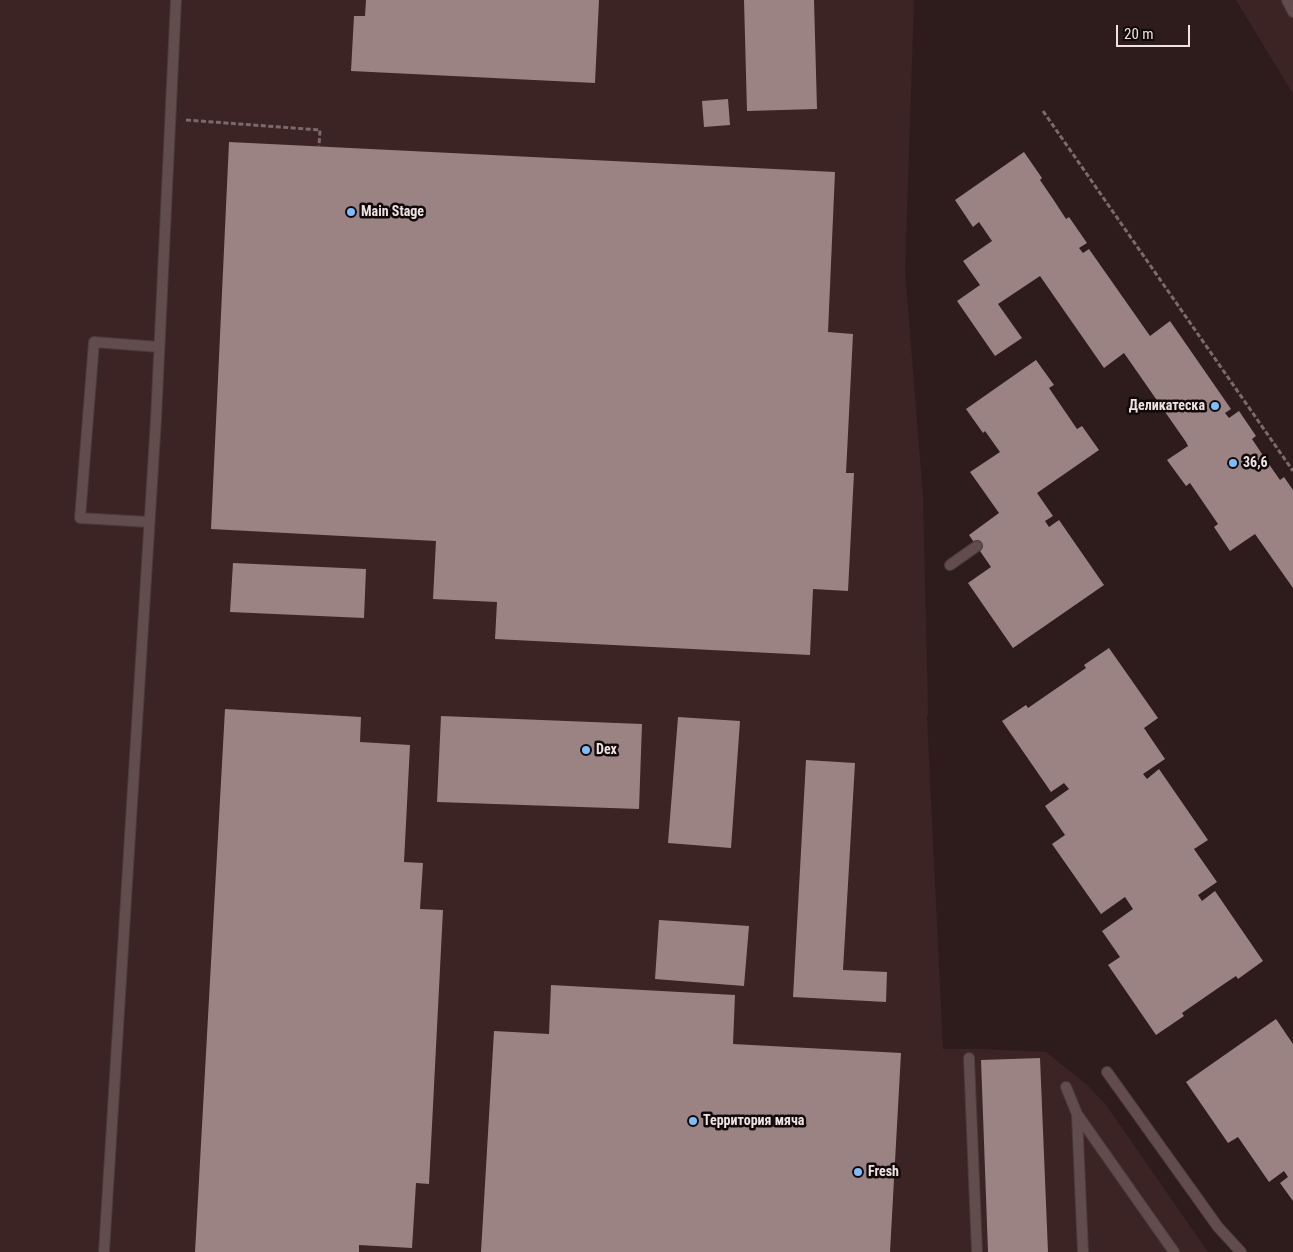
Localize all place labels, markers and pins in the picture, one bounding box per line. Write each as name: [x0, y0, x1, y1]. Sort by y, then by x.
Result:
place label: Main Stage: [361, 204, 424, 220]
marker: Main Stage: [345, 206, 357, 218]
place label: Деликатеска: [1129, 398, 1205, 414]
marker: Деликатеска: [1209, 400, 1221, 412]
place label: 36,6: [1243, 455, 1268, 471]
marker: 36,6: [1227, 457, 1239, 469]
place label: Dex: [596, 742, 617, 758]
marker: Dex: [580, 744, 592, 756]
place label: Территория мяча: [703, 1113, 804, 1129]
marker: Территория мяча: [687, 1115, 699, 1127]
place label: Fresh: [868, 1164, 899, 1180]
marker: Fresh: [852, 1166, 864, 1178]

